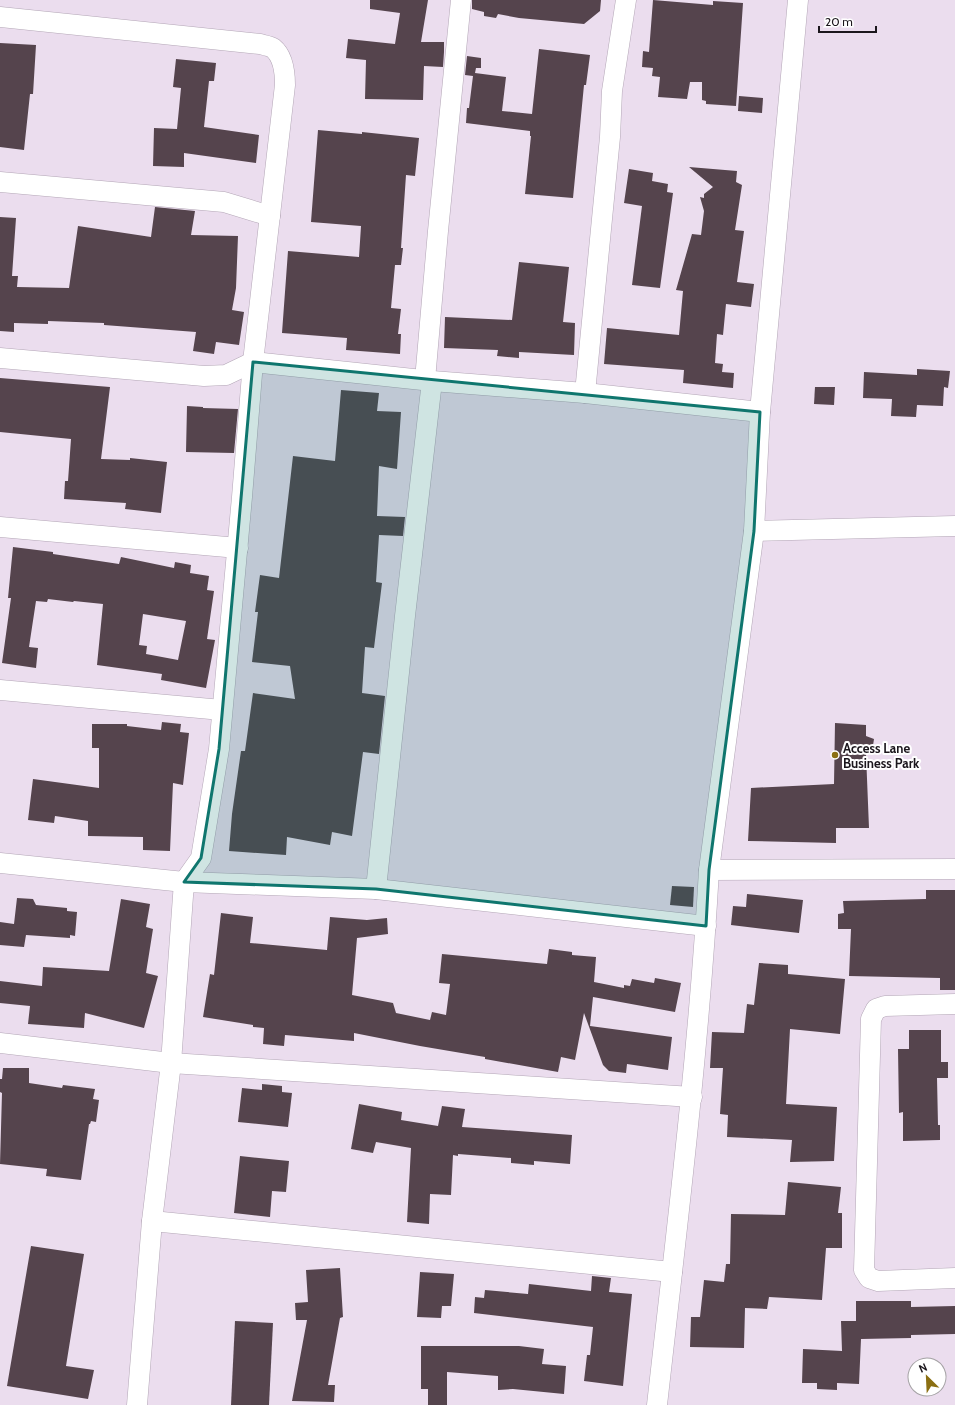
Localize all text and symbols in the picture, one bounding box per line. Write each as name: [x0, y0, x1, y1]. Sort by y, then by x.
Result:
scale bar: [819, 8, 876, 34]
text: 20 m: [825, 14, 853, 29]
place label: Access Lane Business Park: [843, 740, 920, 771]
marker: Access Lane Business Park: [830, 750, 840, 760]
north arrow: [907, 1357, 947, 1397]
text: N: [917, 1360, 929, 1376]

